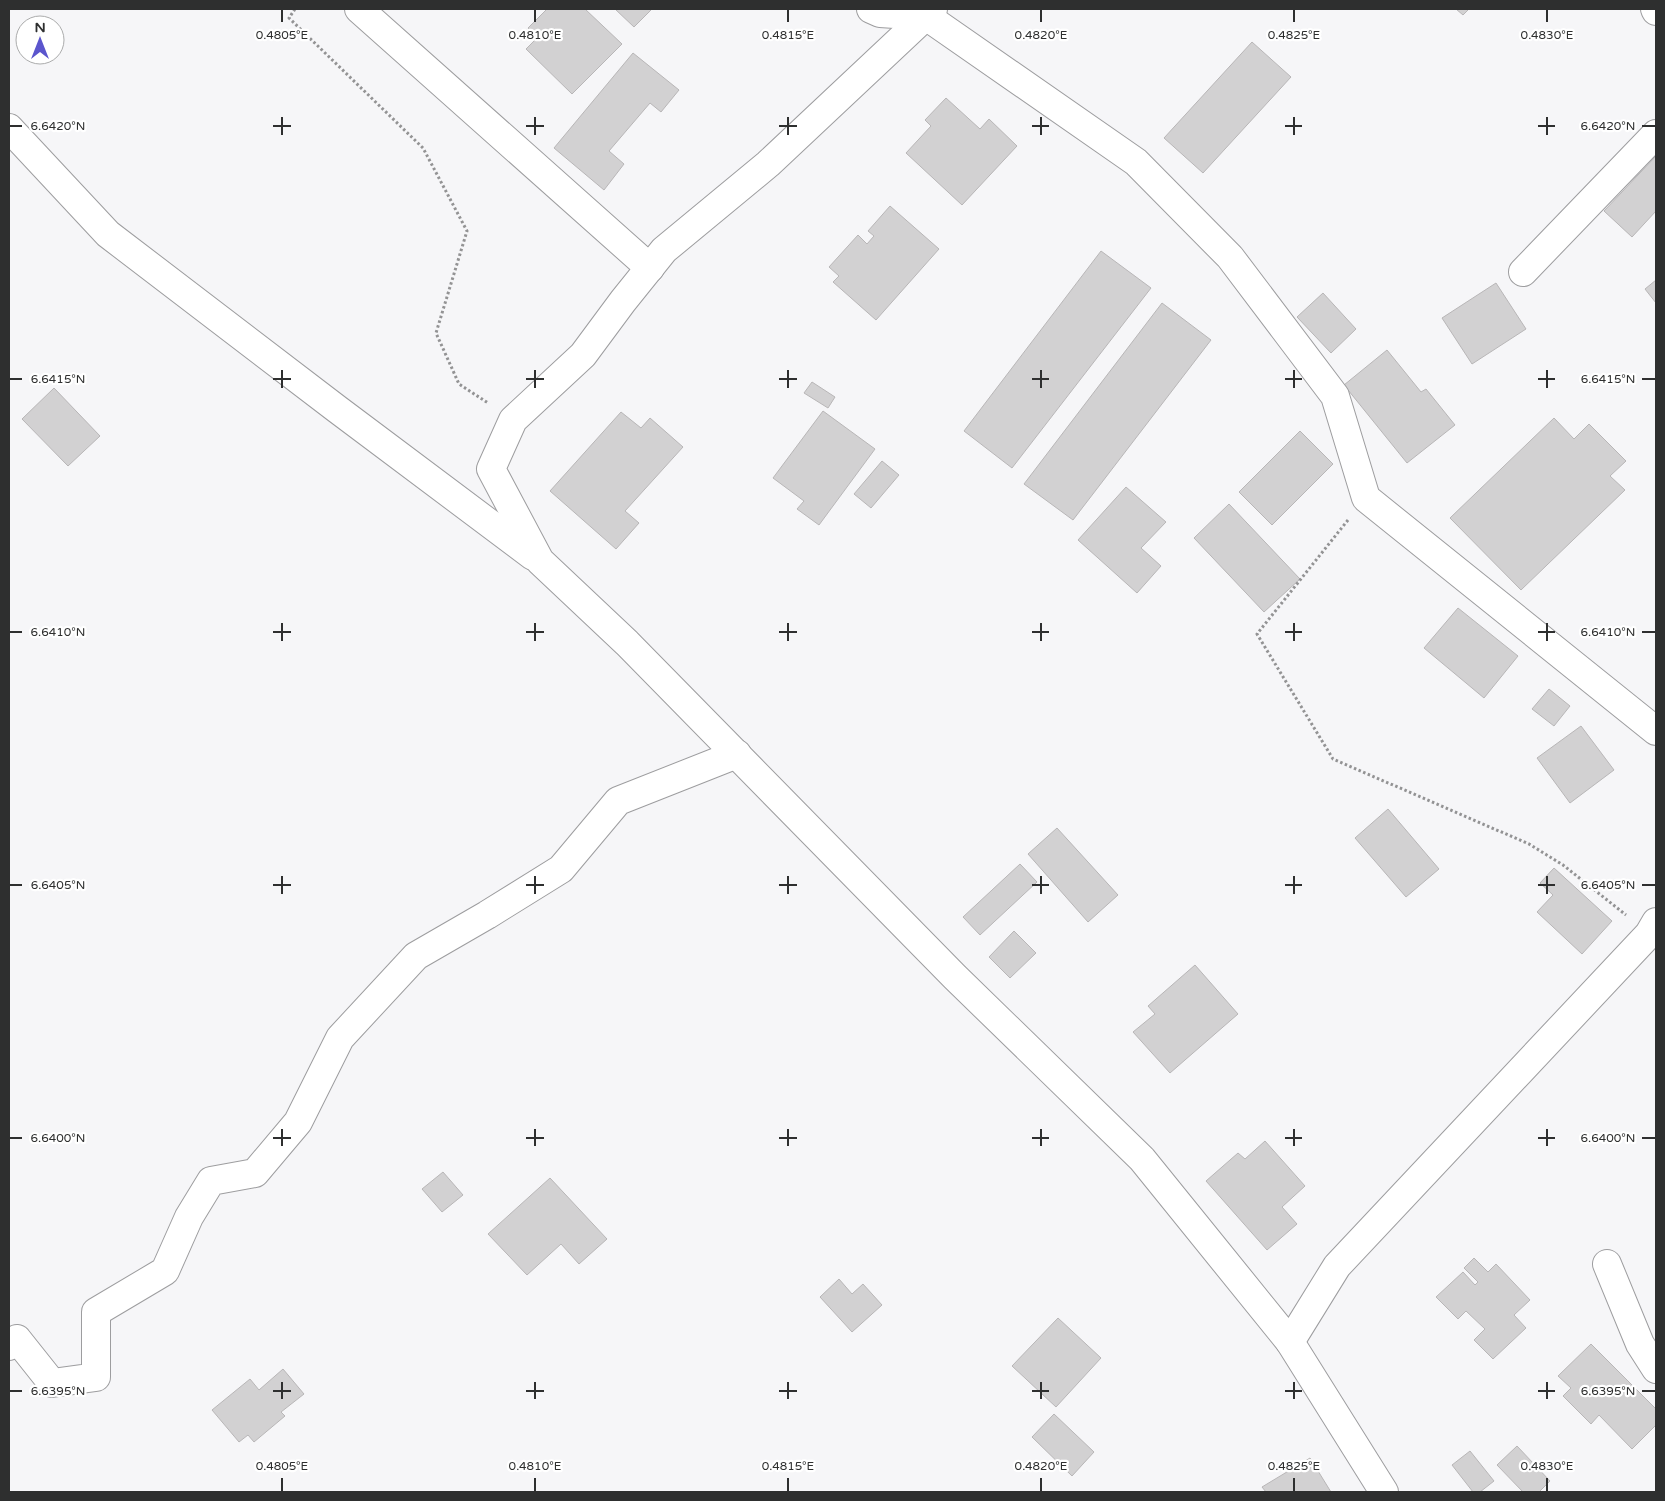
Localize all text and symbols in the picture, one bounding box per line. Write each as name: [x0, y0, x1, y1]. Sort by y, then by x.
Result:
north arrow: [15, 15, 65, 65]
text: N: [34, 19, 46, 36]
text: 0.4805°E: [256, 28, 309, 42]
text: 0.4810°E: [509, 28, 562, 42]
text: 0.4815°E: [762, 28, 815, 42]
text: 0.4820°E: [1015, 28, 1068, 42]
text: 0.4825°E: [1268, 28, 1321, 42]
text: 0.4830°E: [1521, 28, 1574, 42]
text: 6.6420°N: [31, 119, 85, 133]
text: 6.6420°N: [1581, 119, 1635, 133]
text: 6.6415°N: [31, 372, 85, 386]
text: 6.6415°N: [1581, 372, 1635, 386]
text: 6.6410°N: [31, 625, 85, 639]
text: 6.6410°N: [1581, 625, 1635, 639]
text: 6.6405°N: [31, 878, 85, 892]
text: 6.6405°N: [1581, 878, 1635, 892]
text: 6.6400°N: [31, 1131, 85, 1145]
text: 6.6400°N: [1581, 1131, 1635, 1145]
text: 6.6395°N: [31, 1384, 85, 1398]
text: 6.6395°N: [1581, 1384, 1635, 1398]
text: 0.4805°E: [256, 1459, 309, 1473]
text: 0.4810°E: [509, 1459, 562, 1473]
text: 0.4815°E: [762, 1459, 815, 1473]
text: 0.4820°E: [1015, 1459, 1068, 1473]
text: 0.4825°E: [1268, 1459, 1321, 1473]
text: 0.4830°E: [1521, 1459, 1574, 1473]

